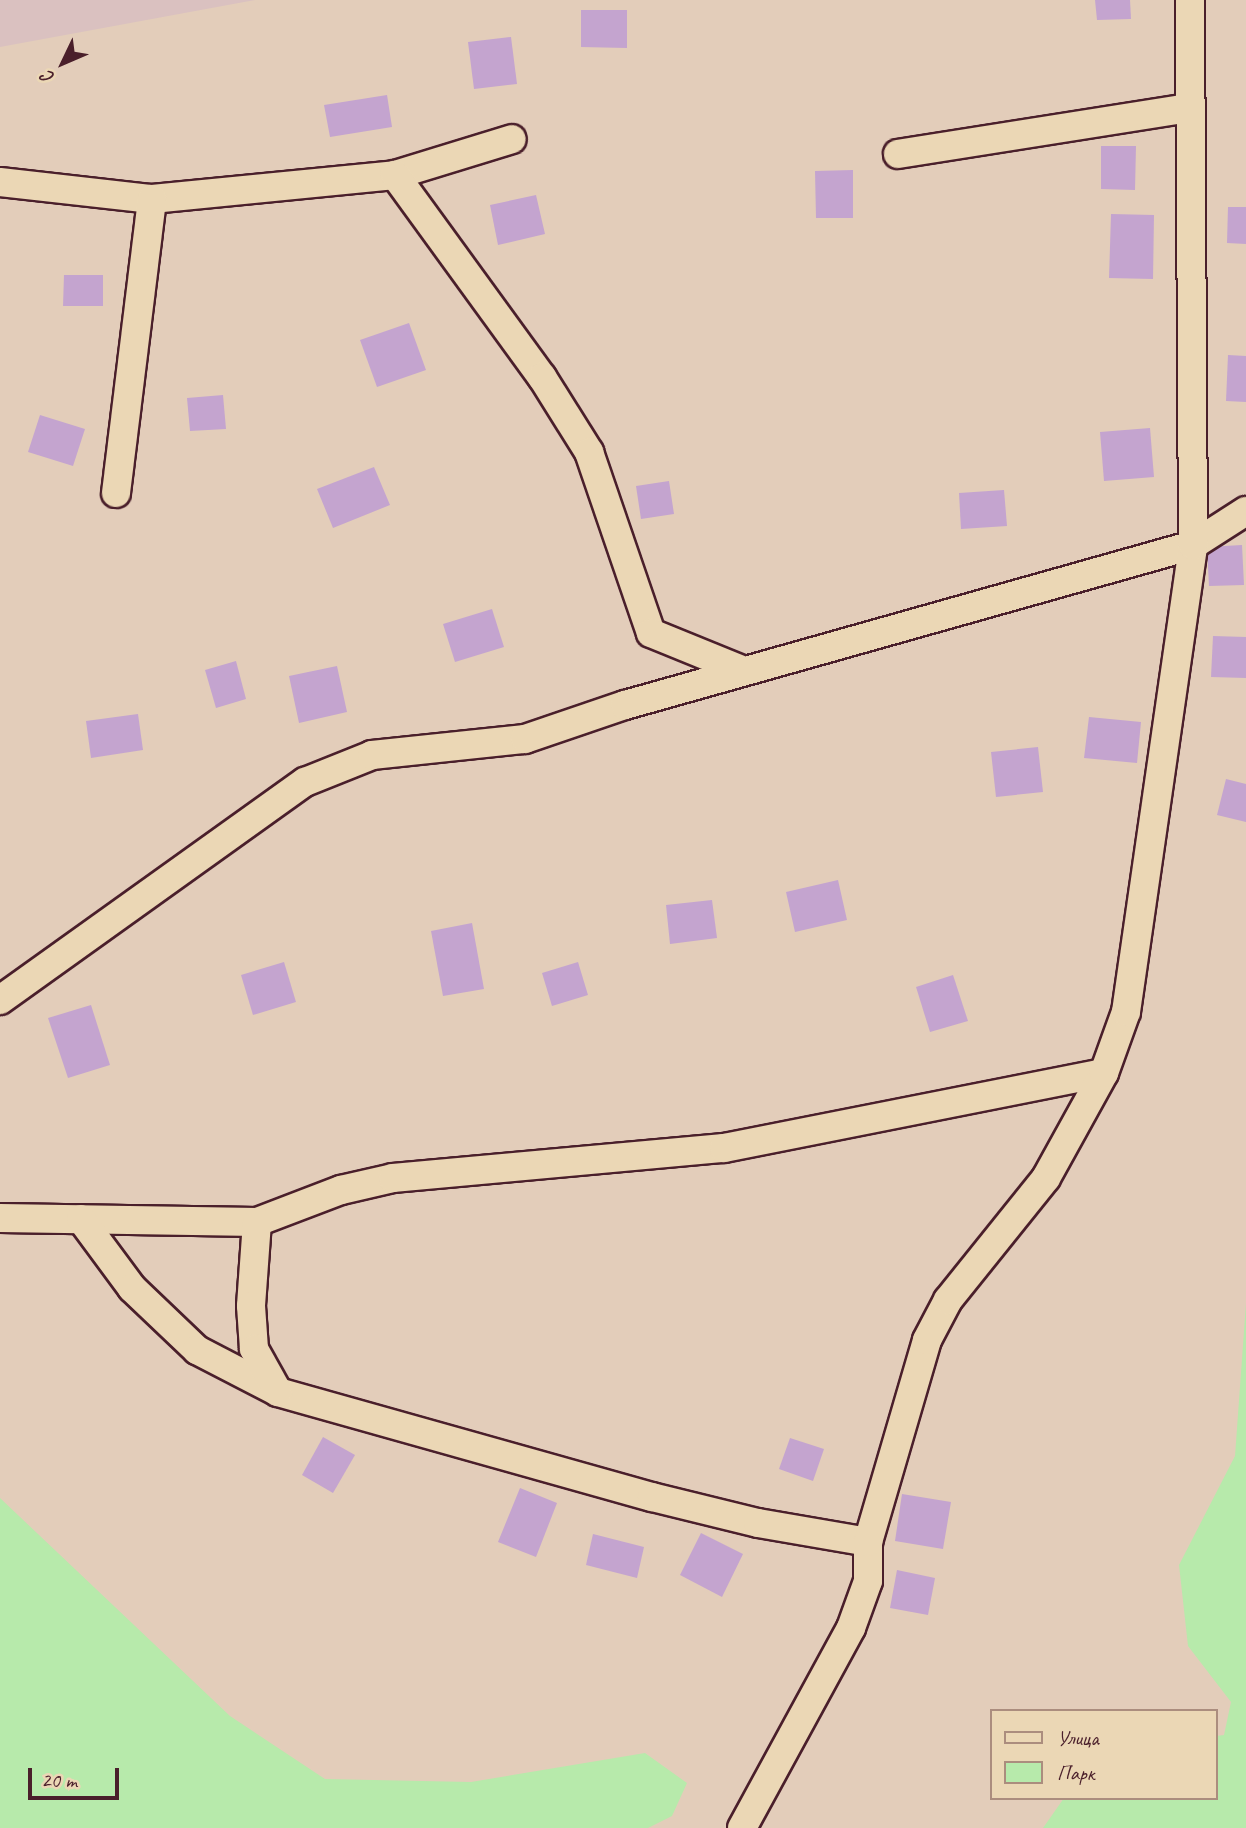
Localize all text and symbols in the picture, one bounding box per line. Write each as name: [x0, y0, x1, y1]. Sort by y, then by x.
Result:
north arrow: [28, 28, 98, 98]
text: С: [36, 66, 60, 89]
legend: [990, 1709, 1218, 1800]
text: Улица: [1057, 1725, 1099, 1751]
scale bar: [32, 1755, 122, 1799]
text: Парк: [1057, 1760, 1094, 1786]
text: 20 m: [41, 1767, 77, 1793]

